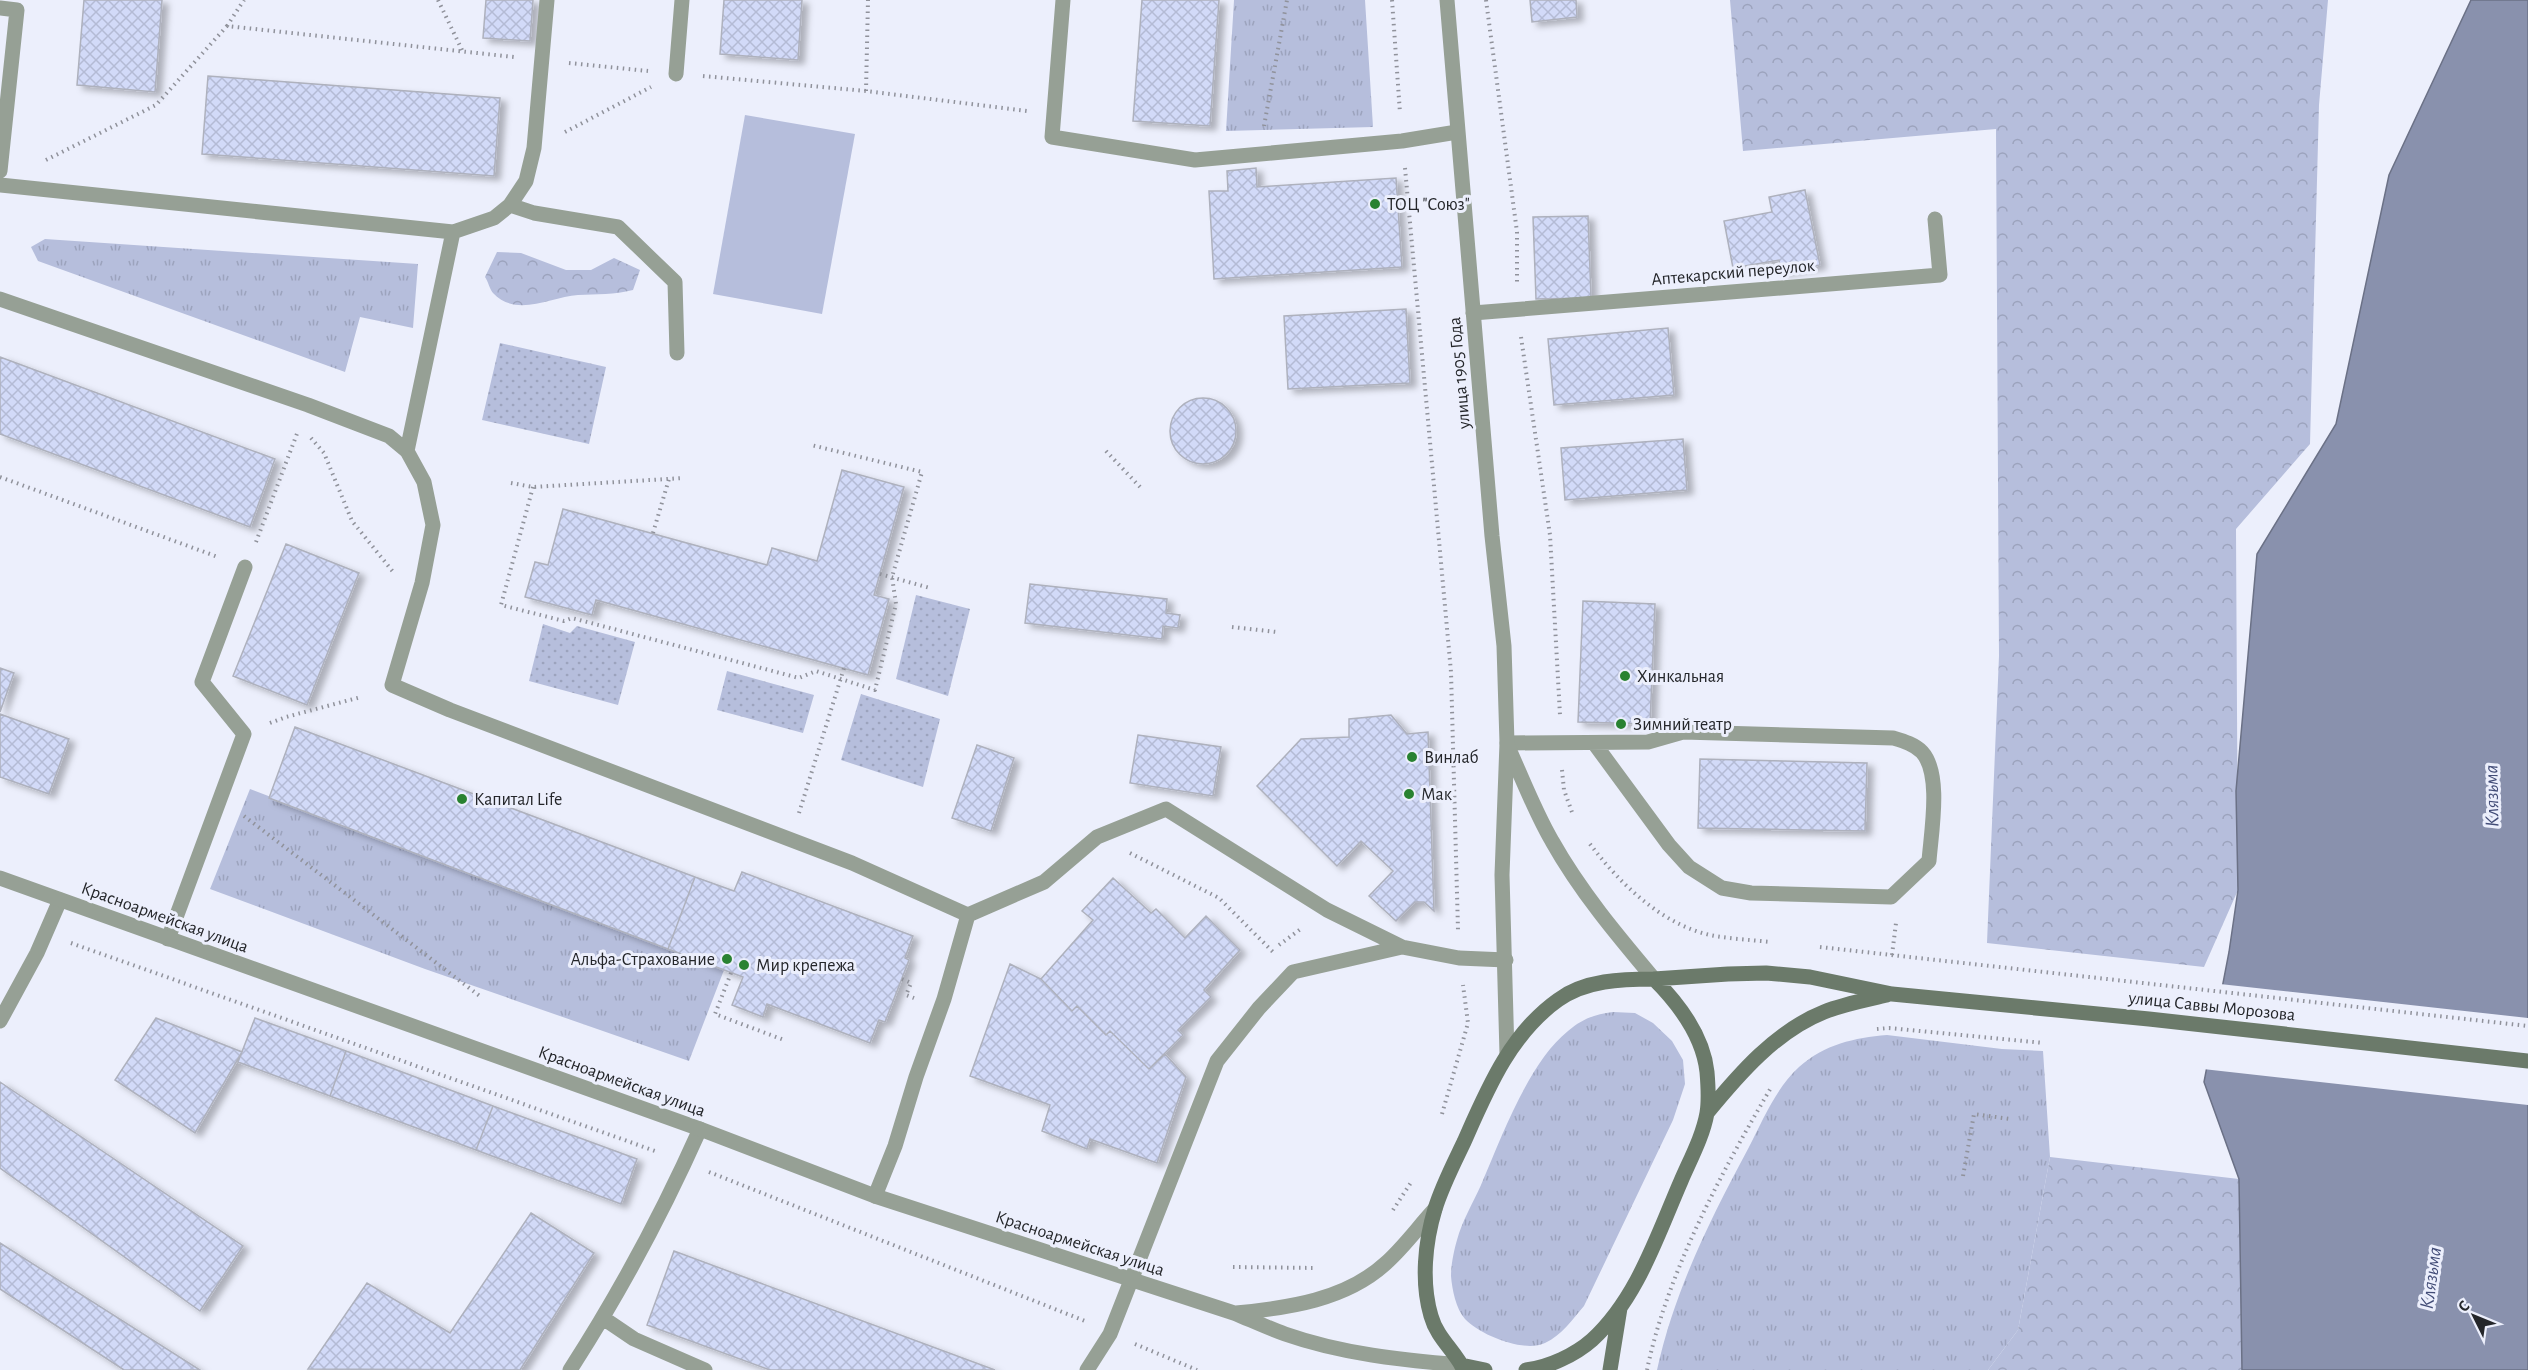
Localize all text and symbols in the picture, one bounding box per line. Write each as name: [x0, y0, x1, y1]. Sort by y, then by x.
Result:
place label: ТОЦ "Союз": [1387, 196, 1470, 214]
marker: ТОЦ "Союз": [1368, 197, 1382, 211]
street label: Аптекарский переулок: [1651, 257, 1816, 289]
street label: улица 1905 Года: [1446, 316, 1474, 431]
place label: Хинкальная: [1637, 668, 1724, 686]
marker: Хинкальная: [1618, 669, 1632, 683]
place label: Зимний театр: [1633, 716, 1732, 734]
marker: Зимний театр: [1614, 717, 1628, 731]
place label: Винлаб: [1424, 748, 1478, 767]
marker: Винлаб: [1405, 750, 1419, 764]
water label: Клязьма: [2481, 765, 2503, 827]
place label: Мак: [1421, 786, 1453, 804]
marker: Мак: [1402, 787, 1416, 801]
place label: Капитал Life: [474, 791, 562, 809]
marker: Капитал Life: [455, 792, 469, 806]
street label: Красноармейская улица: [79, 879, 251, 957]
place label: Альфа-Страхование: [570, 951, 715, 969]
marker: Альфа-Страхование: [720, 952, 734, 966]
place label: Мир крепежа: [756, 957, 855, 975]
marker: Мир крепежа: [737, 958, 751, 972]
street label: улица Саввы Морозова: [2127, 989, 2296, 1025]
street label: Красноармейская улица: [536, 1043, 708, 1121]
street label: Красноармейская улица: [993, 1208, 1166, 1280]
water label: Клязьма: [2417, 1246, 2445, 1310]
north arrow: [2444, 1286, 2504, 1346]
text: С: [2455, 1298, 2473, 1315]

